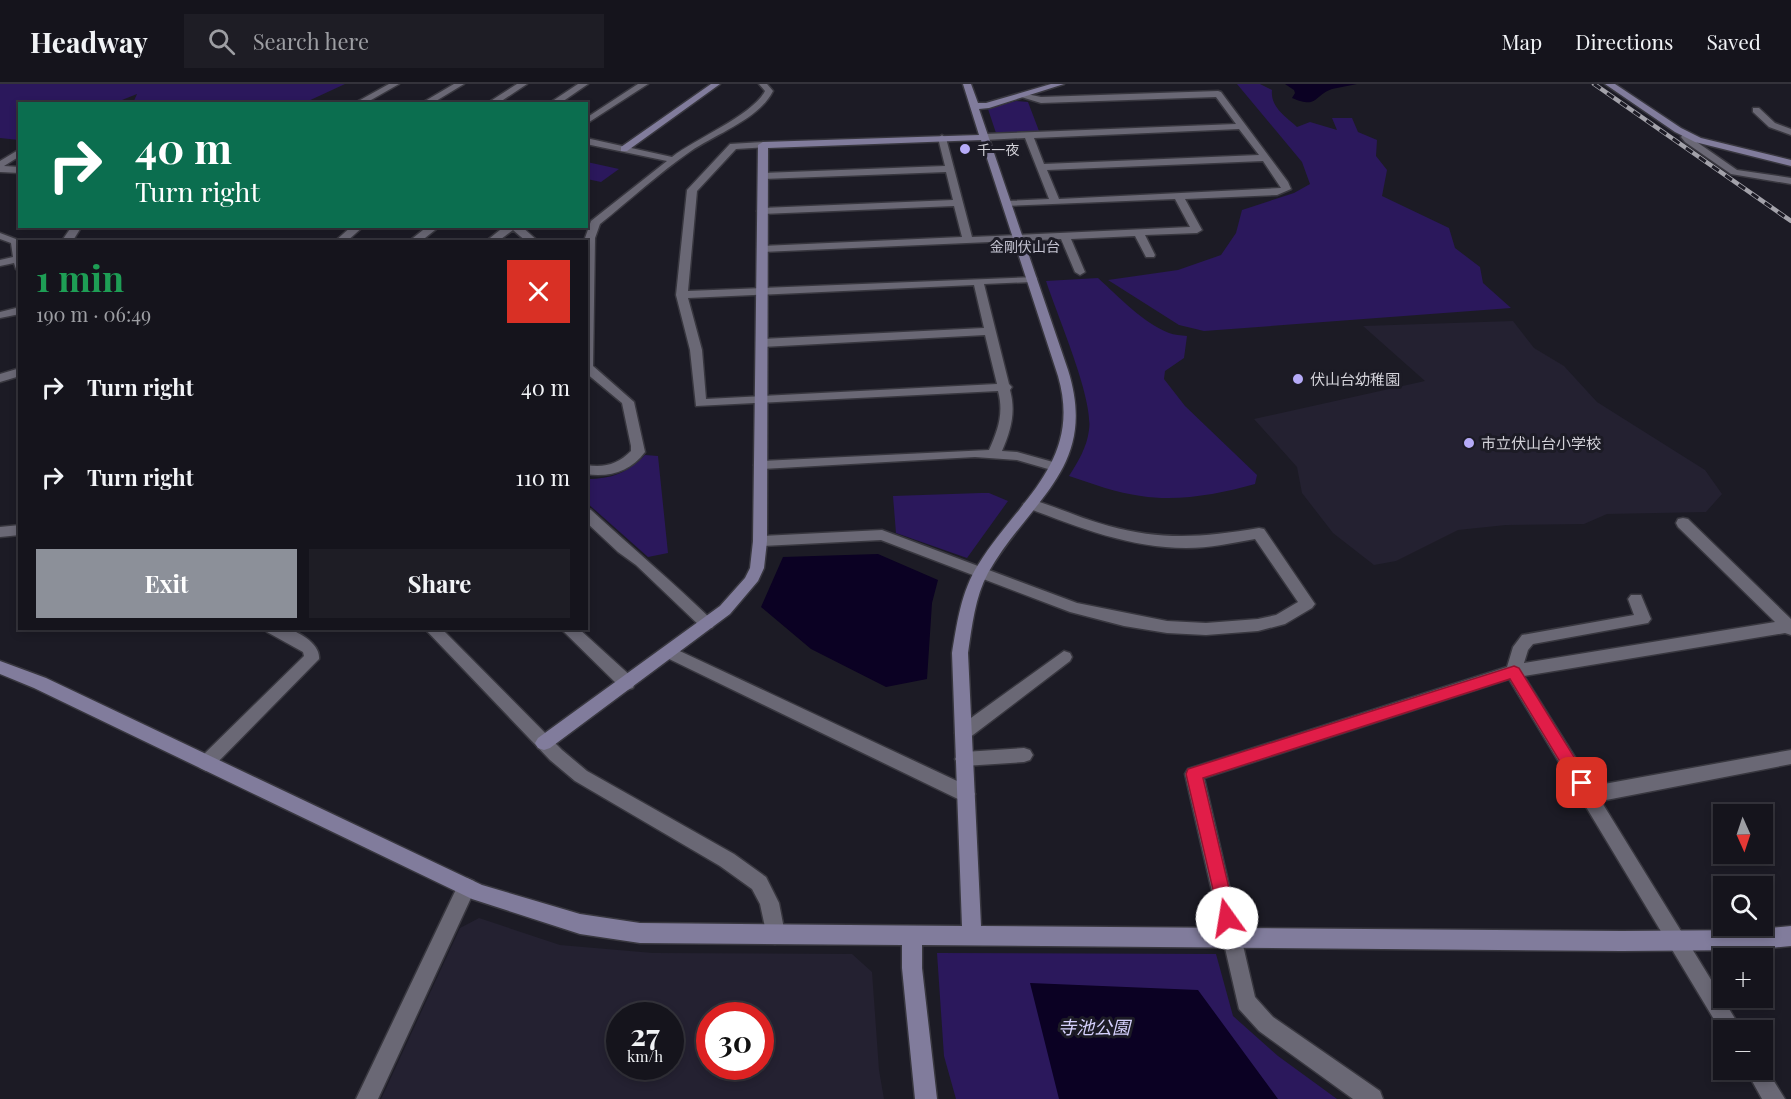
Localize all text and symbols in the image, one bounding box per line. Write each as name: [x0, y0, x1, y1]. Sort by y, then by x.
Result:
search box: [184, 14, 604, 68]
text: Headway: [30, 23, 148, 60]
icon: search: [205, 25, 238, 58]
text: Search here: [253, 26, 369, 56]
text: Map: [1501, 27, 1542, 55]
text: Directions: [1575, 27, 1673, 55]
text: Saved: [1706, 27, 1761, 55]
text: 40 m: [135, 119, 232, 175]
icon: right: [36, 126, 114, 204]
place label: 千一夜: [977, 140, 1020, 159]
marker: 千一夜: [958, 142, 972, 156]
text: Turn right: [135, 173, 260, 209]
district label: 金剛伏山台: [990, 237, 1060, 256]
text: 1 min: [36, 253, 124, 301]
button: close: [507, 260, 570, 323]
text: 190 m · 06:49: [36, 300, 151, 327]
place label: 伏山台幼稚園: [1310, 369, 1400, 389]
icon: right: [36, 371, 69, 404]
text: Turn right: [87, 372, 193, 402]
text: 40 m: [521, 372, 570, 402]
marker: 伏山台幼稚園: [1291, 372, 1305, 386]
place label: 市立伏山台小学校: [1481, 433, 1601, 453]
marker: 市立伏山台小学校: [1462, 436, 1476, 450]
icon: right: [36, 461, 69, 494]
text: Turn right: [87, 462, 193, 492]
text: 110 m: [516, 462, 570, 492]
button: Exit: [36, 549, 297, 618]
button: Share: [309, 549, 570, 618]
pin: [1556, 757, 1607, 808]
icon: arrive: [1565, 766, 1598, 799]
north arrow: [1713, 804, 1773, 864]
map controls: [1713, 804, 1773, 1080]
button: search: [1713, 876, 1773, 936]
position arrow: [1195, 886, 1259, 950]
button: +: [1713, 948, 1773, 1008]
speed limit sign: 30: [696, 1002, 774, 1080]
text: 27: [630, 1014, 660, 1054]
park label: 寺池公園: [1058, 1015, 1133, 1039]
button: −: [1713, 1020, 1773, 1080]
text: km/h: [627, 1046, 663, 1066]

